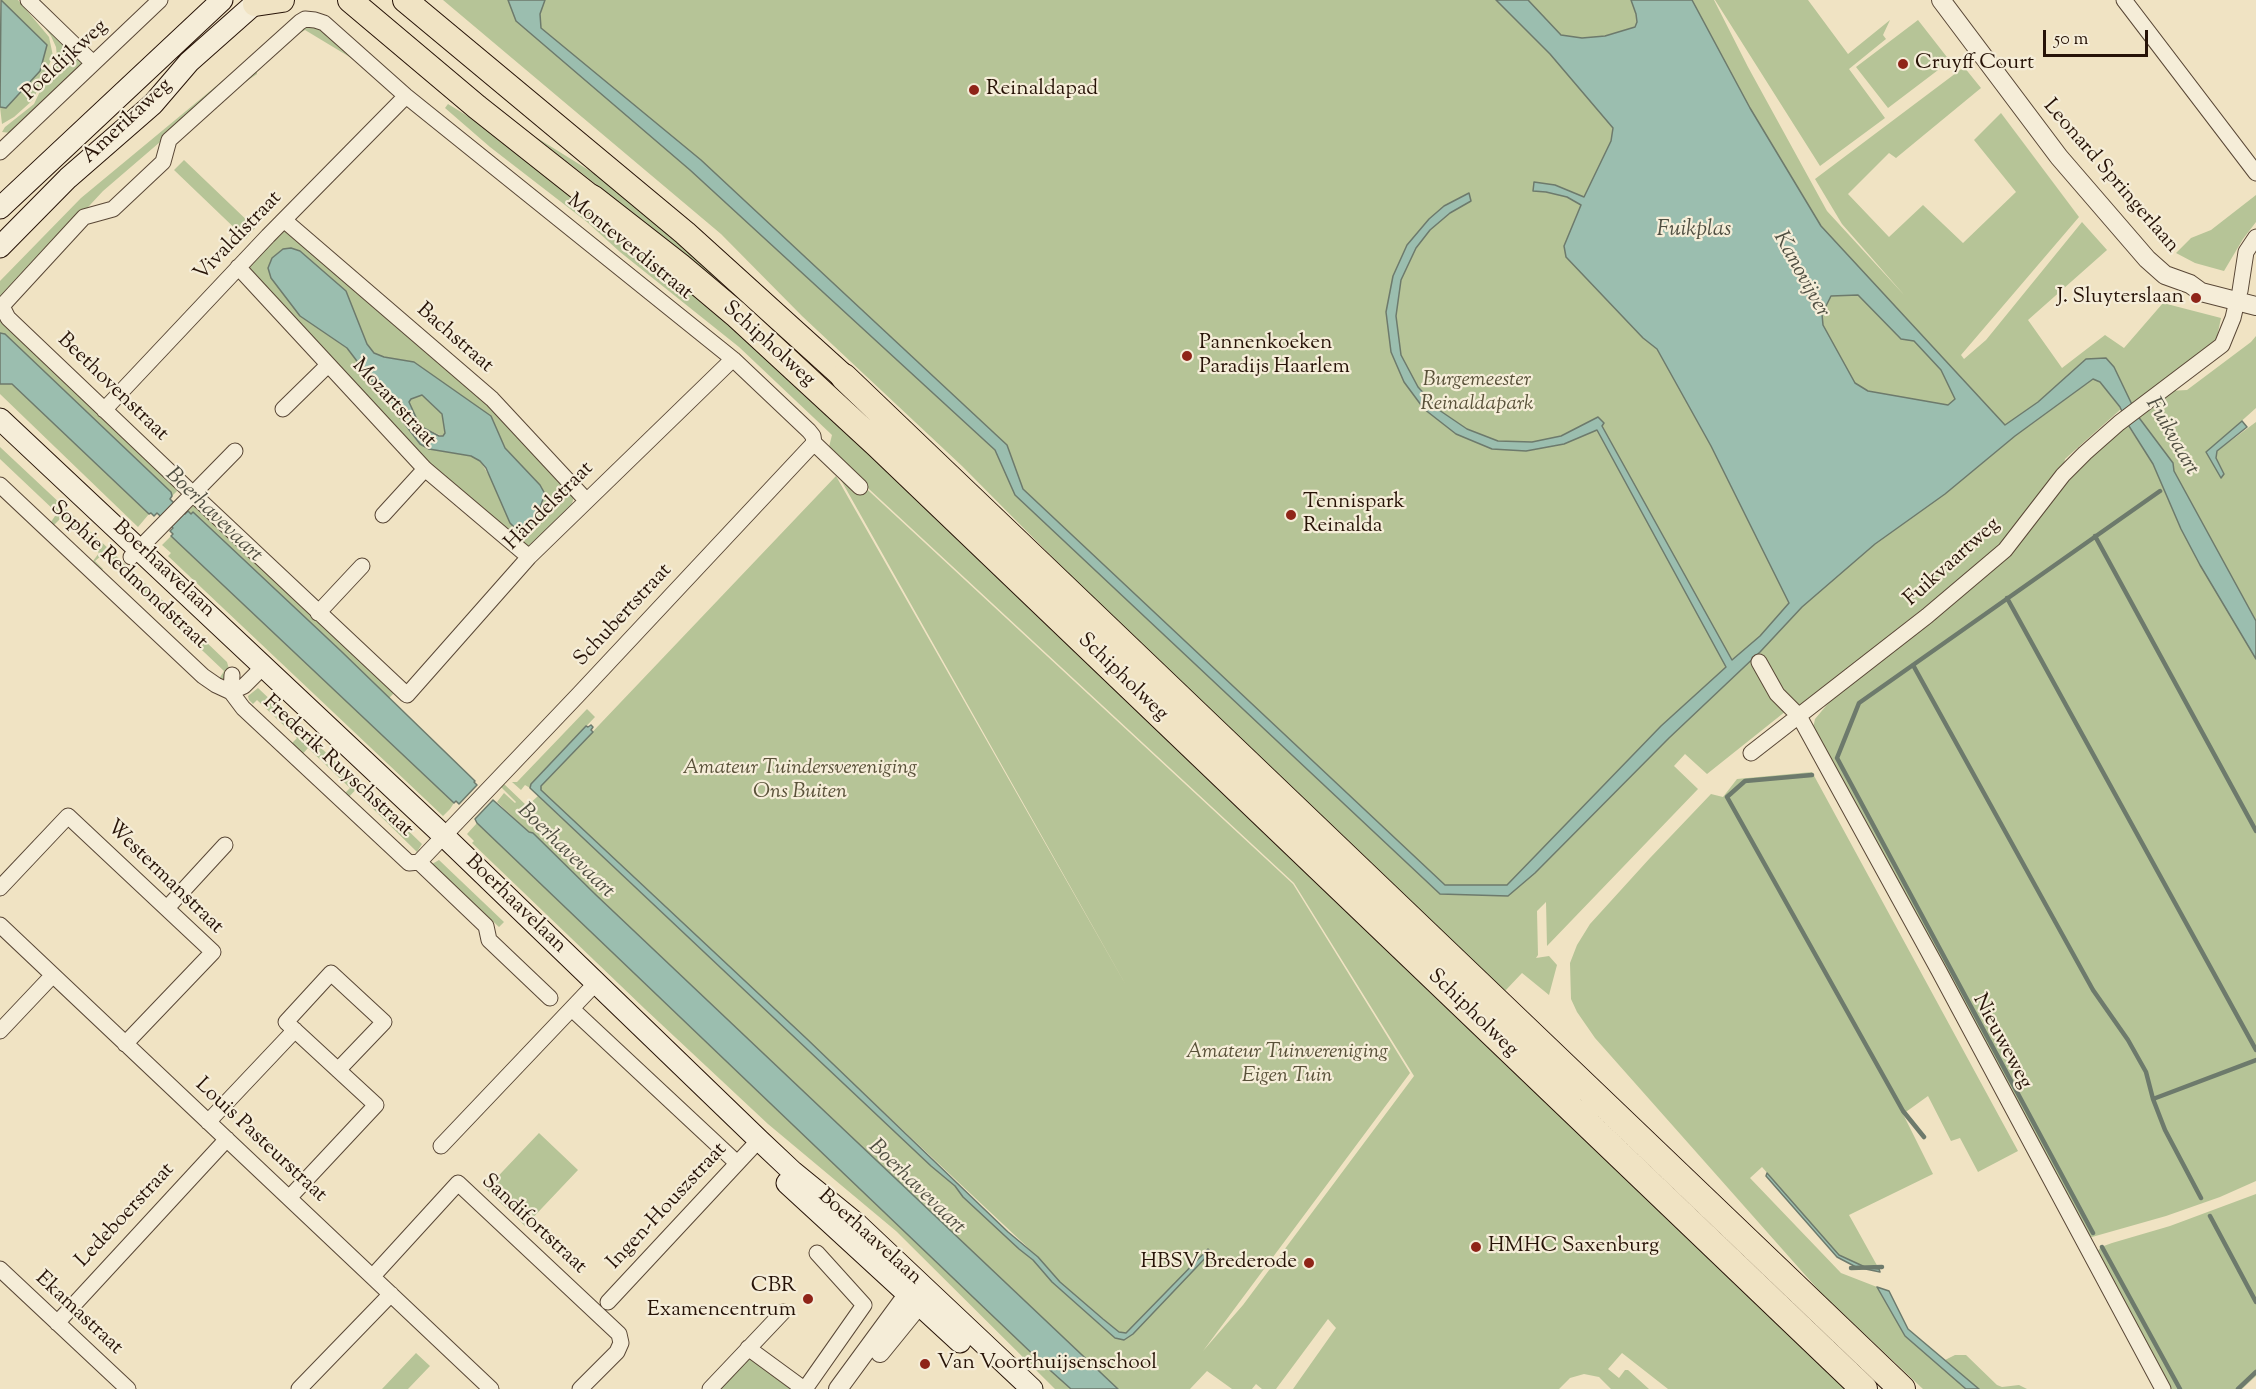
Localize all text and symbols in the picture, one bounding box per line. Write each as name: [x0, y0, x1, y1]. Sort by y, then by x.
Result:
street label: Poeldijkweg: [18, 15, 114, 107]
scale bar: [2046, 18, 2151, 56]
text: 50 m: [2054, 27, 2088, 53]
place label: Cruyff Court: [1915, 51, 2034, 77]
marker: Cruyff Court: [1896, 57, 1910, 71]
street label: Amerikaweg: [78, 74, 178, 170]
place label: Reinaldapad: [986, 77, 1098, 103]
marker: Reinaldapad: [967, 83, 981, 97]
street label: Leonard Springerlaan: [2036, 95, 2184, 259]
street label: Vivaldistraat: [190, 187, 288, 287]
street label: Monteverdistraat: [561, 189, 697, 307]
water label: Fuikplas: [1657, 218, 1731, 244]
water label: Kanovijver: [1766, 227, 1834, 323]
place label: J. Sluyterslaan: [2057, 285, 2184, 311]
marker: J. Sluyterslaan: [2189, 291, 2203, 305]
street label: Schipholweg: [716, 297, 820, 393]
street label: Bachstraat: [410, 299, 498, 379]
street label: Beethovenstraat: [51, 329, 173, 447]
place label: Pannenkoeken Paradijs Haarlem: [1199, 331, 1350, 381]
marker: Pannenkoeken Paradijs Haarlem: [1180, 349, 1194, 363]
street label: Mozartstraat: [345, 354, 441, 454]
park label: Burgemeester Reinaldapark: [1421, 368, 1533, 418]
water label: Fuikvaart: [2138, 393, 2204, 481]
street label: Händelstraat: [500, 457, 600, 557]
water label: Boerhavevaart: [159, 463, 267, 569]
place label: Tennispark Reinalda: [1303, 490, 1405, 540]
street label: Sophie Redmondstraat: [44, 496, 212, 656]
marker: Tennispark Reinalda: [1284, 508, 1298, 522]
street label: Fuikvaartweg: [1900, 513, 2006, 613]
street label: Boerhaavelaan: [106, 516, 220, 624]
street label: Schubertstraat: [570, 559, 678, 673]
street label: Schipholweg: [1072, 629, 1172, 727]
street label: Frederik Ruyschstraat: [256, 691, 418, 843]
park label: Amateur Tuindersvereniging Ons Buiten: [683, 756, 917, 806]
water label: Boerhavevaart: [511, 799, 619, 905]
street label: Westermanstraat: [100, 816, 228, 940]
street label: Boerhaavelaan: [459, 850, 571, 960]
street label: Schipholweg: [1422, 965, 1522, 1063]
street label: Nieuweweg: [1965, 990, 2037, 1094]
park label: Amateur Tuinvereniging Eigen Tuin: [1186, 1040, 1388, 1090]
street label: Louis Pasteurstraat: [189, 1073, 331, 1209]
water label: Boerhavevaart: [862, 1135, 970, 1241]
street label: Ingen-Houszstraat: [603, 1138, 733, 1276]
street label: Ledeboerstraat: [71, 1158, 181, 1274]
street label: Sandifortstraat: [475, 1170, 591, 1280]
street label: Boerhaavelaan: [812, 1185, 926, 1291]
place label: HMHC Saxenburg: [1488, 1234, 1659, 1260]
marker: HMHC Saxenburg: [1469, 1240, 1483, 1254]
place label: HBSV Brederode: [1140, 1250, 1297, 1276]
marker: HBSV Brederode: [1302, 1256, 1316, 1270]
street label: Ekamastraat: [29, 1267, 127, 1361]
place label: CBR Examencentrum: [647, 1274, 796, 1324]
marker: CBR Examencentrum: [801, 1292, 815, 1306]
place label: Van Voorthuijsenschool: [937, 1351, 1157, 1377]
marker: Van Voorthuijsenschool: [918, 1357, 932, 1371]

